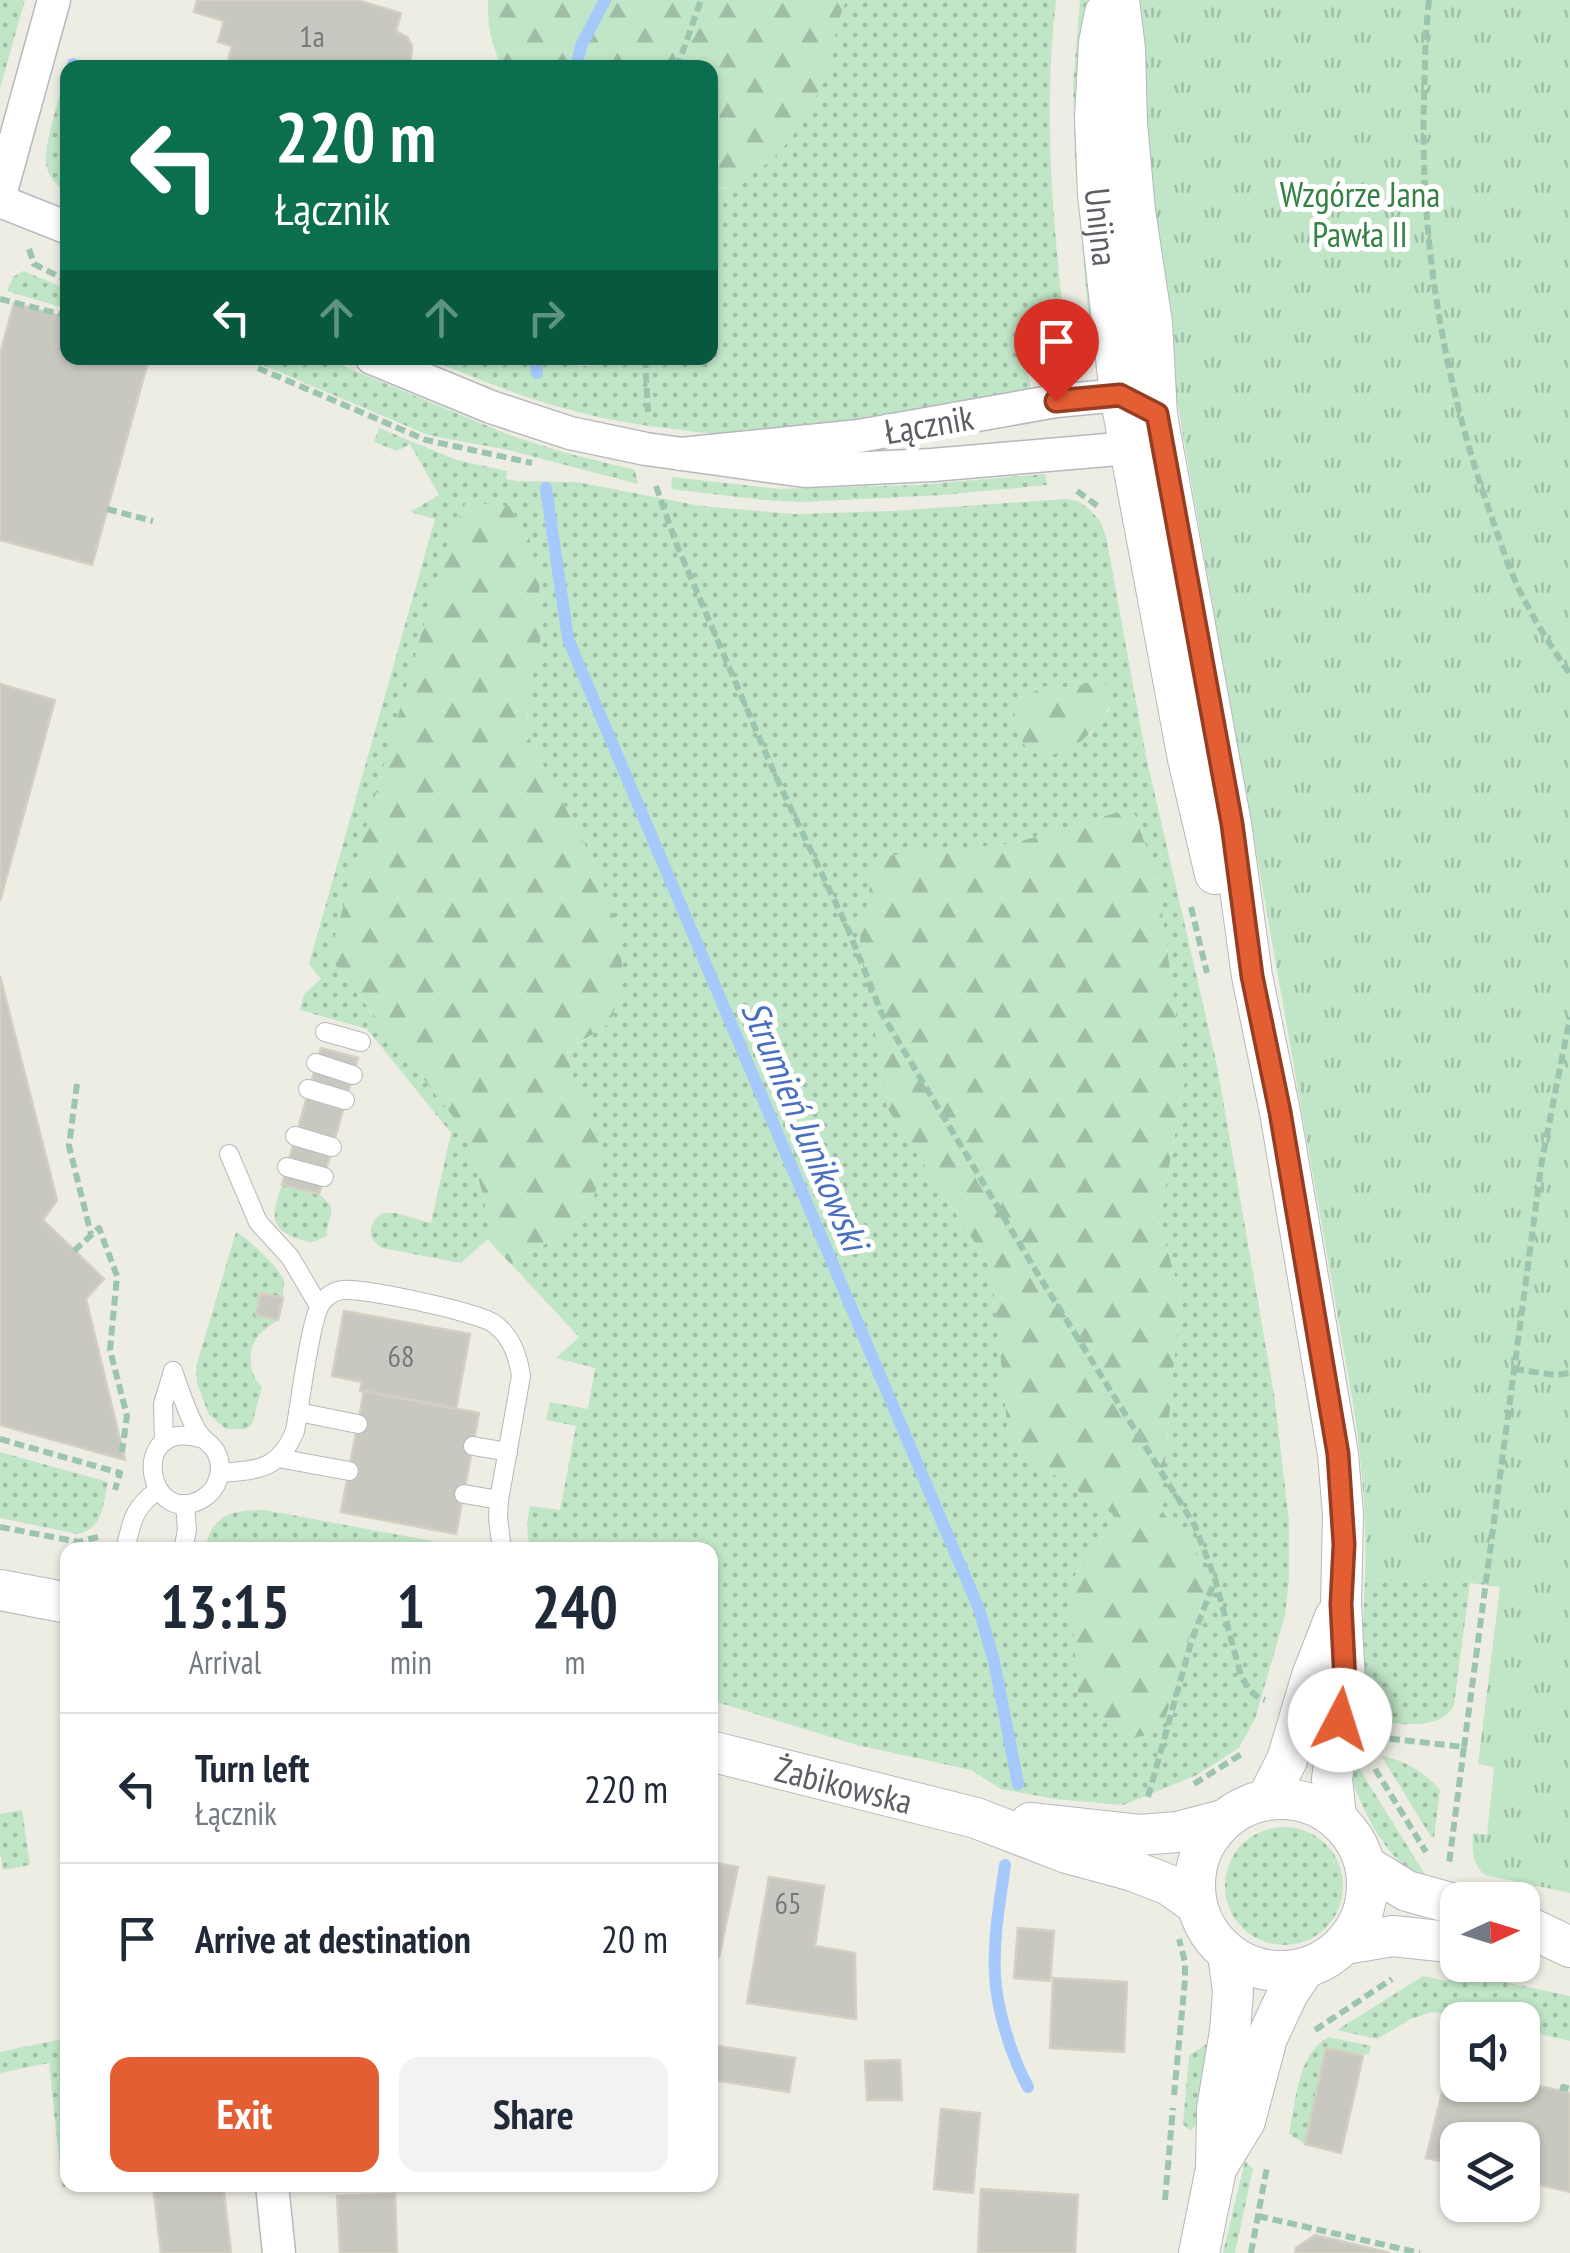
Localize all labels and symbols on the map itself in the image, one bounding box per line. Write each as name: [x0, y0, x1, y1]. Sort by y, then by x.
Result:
house number: 1a: [299, 16, 325, 55]
park label: Wzgórze Jana Pawła II: [1280, 171, 1440, 257]
street label: Unijna: [1075, 186, 1129, 268]
pin: [1014, 299, 1099, 402]
street label: Łącznik: [881, 394, 977, 454]
water label: Strumień Junikowski: [731, 993, 882, 1262]
house number: 68: [388, 1336, 415, 1375]
position arrow: [1288, 1668, 1392, 1772]
street label: Żabikowska: [770, 1745, 917, 1824]
north arrow: [1440, 1882, 1540, 1982]
house number: 65: [775, 1883, 802, 1922]

